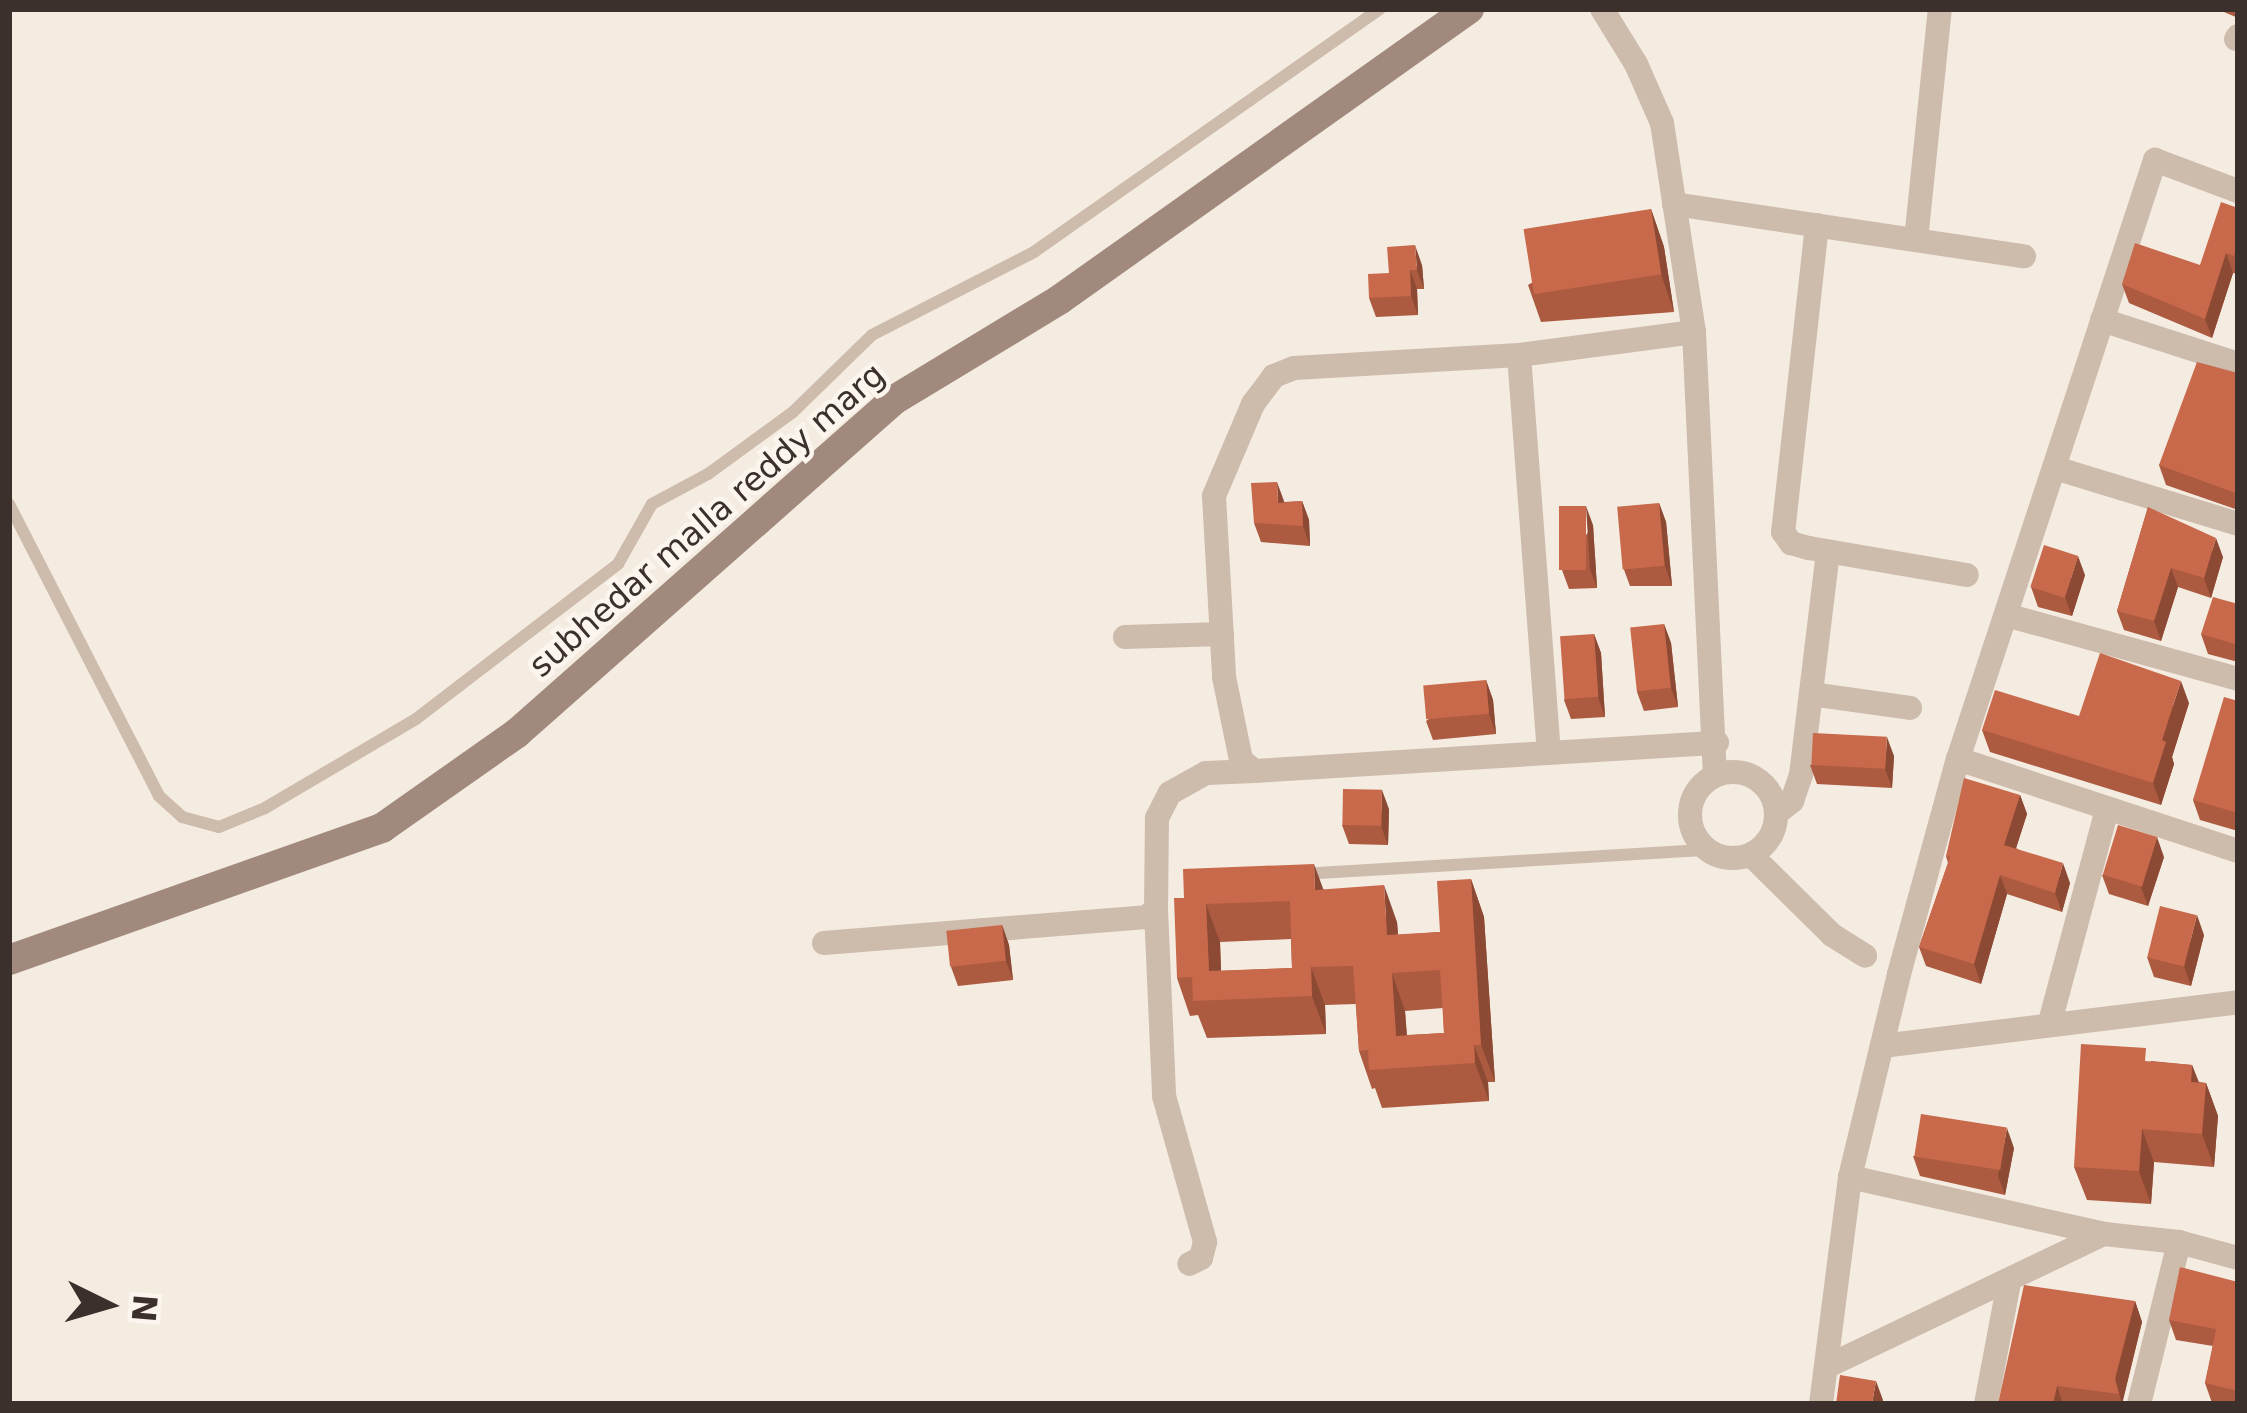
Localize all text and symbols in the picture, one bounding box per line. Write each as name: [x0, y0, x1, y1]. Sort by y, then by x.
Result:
street label: subhedar malla reddy marg: [521, 355, 893, 685]
north arrow: [48, 1245, 168, 1365]
text: N: [124, 1293, 165, 1324]

